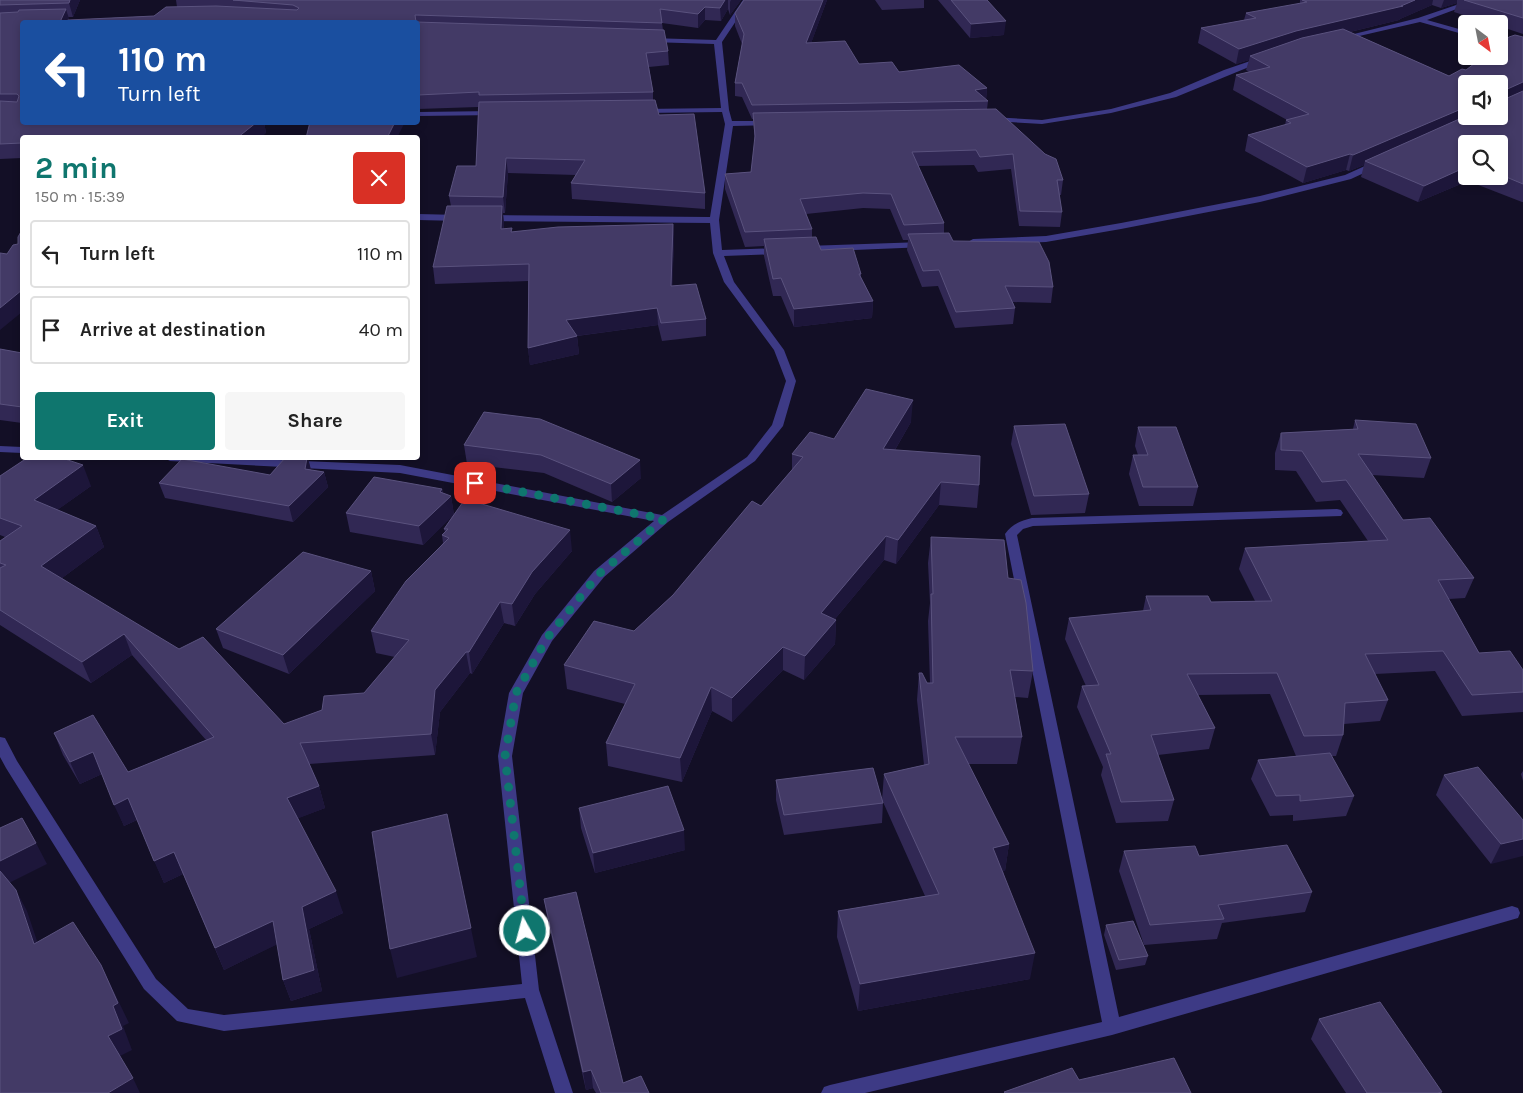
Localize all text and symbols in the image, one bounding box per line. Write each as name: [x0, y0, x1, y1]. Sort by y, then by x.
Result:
north arrow: [1458, 15, 1508, 65]
map controls: [1458, 15, 1508, 185]
text: 110 m: [118, 39, 207, 80]
icon: left: [35, 40, 100, 105]
button: sound: [1458, 75, 1508, 125]
text: Turn left: [118, 81, 201, 107]
button: search: [1458, 135, 1508, 185]
text: 2 min: [35, 150, 118, 186]
button: close: [353, 152, 405, 204]
text: 150 m · 15:39: [35, 187, 125, 206]
icon: left: [37, 240, 65, 268]
text: Turn left: [80, 243, 155, 265]
text: 110 m: [357, 243, 403, 265]
icon: arrive: [37, 316, 65, 344]
text: Arrive at destination: [80, 319, 266, 341]
text: 40 m: [359, 319, 403, 341]
button: Exit: [35, 392, 215, 450]
button: Share: [225, 392, 405, 450]
pin: [454, 462, 496, 504]
icon: arrive: [461, 469, 489, 497]
position arrow: [498, 904, 550, 956]

